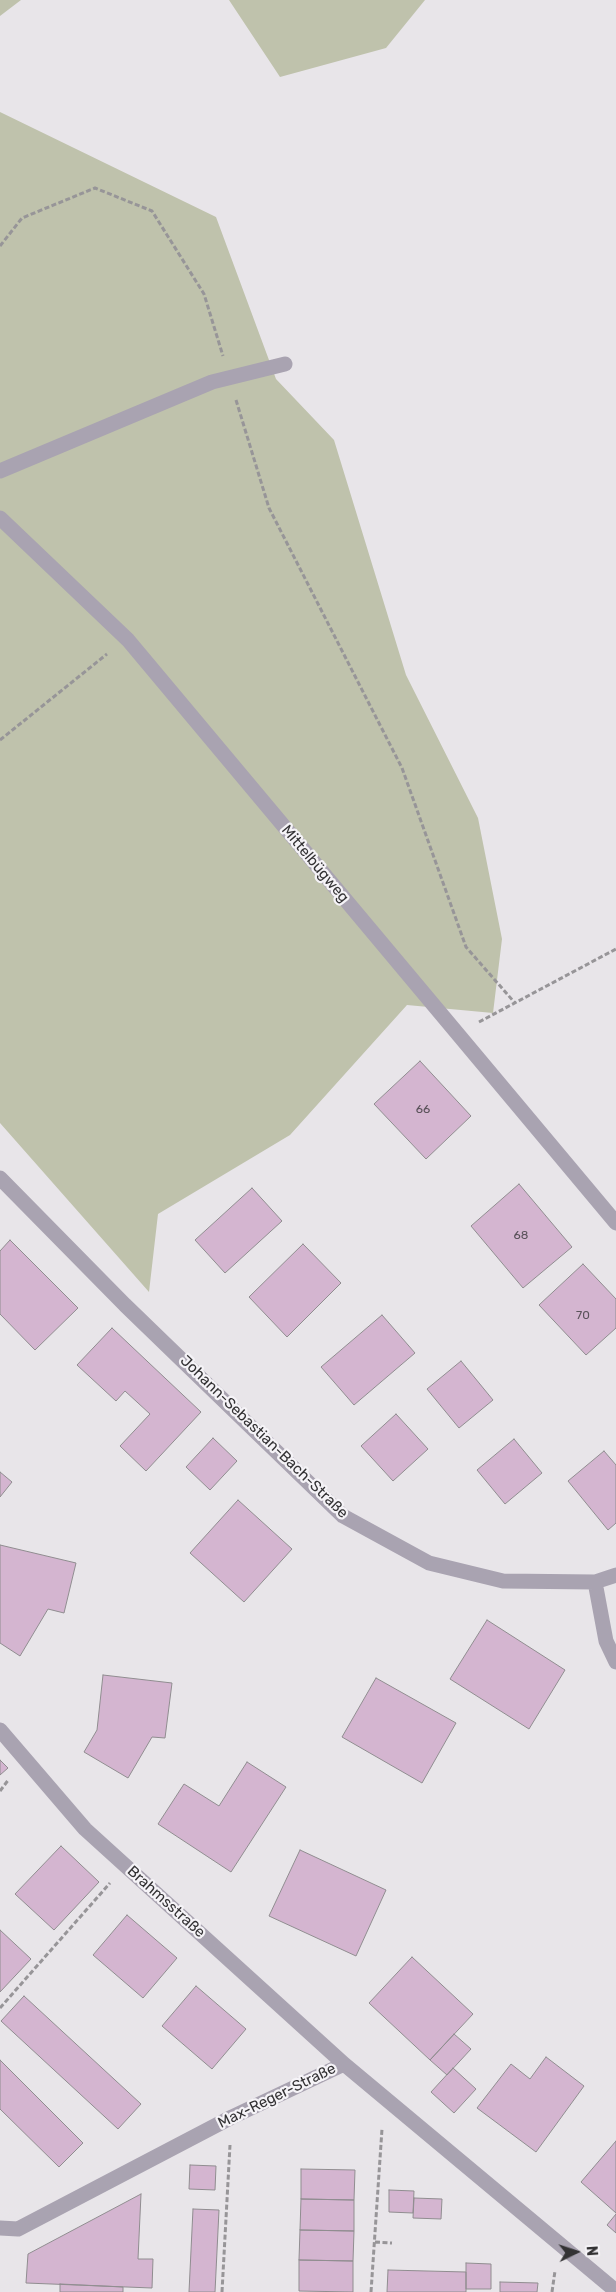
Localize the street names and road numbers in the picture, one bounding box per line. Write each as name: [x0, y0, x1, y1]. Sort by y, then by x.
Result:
street label: Mittelbügweg: [277, 822, 353, 906]
street label: Johann-Sebastian-Bach-Straße: [176, 1352, 352, 1522]
street label: Brahmsstraße: [123, 1862, 209, 1942]
street label: Max-Reger-Straße: [215, 2060, 339, 2132]

